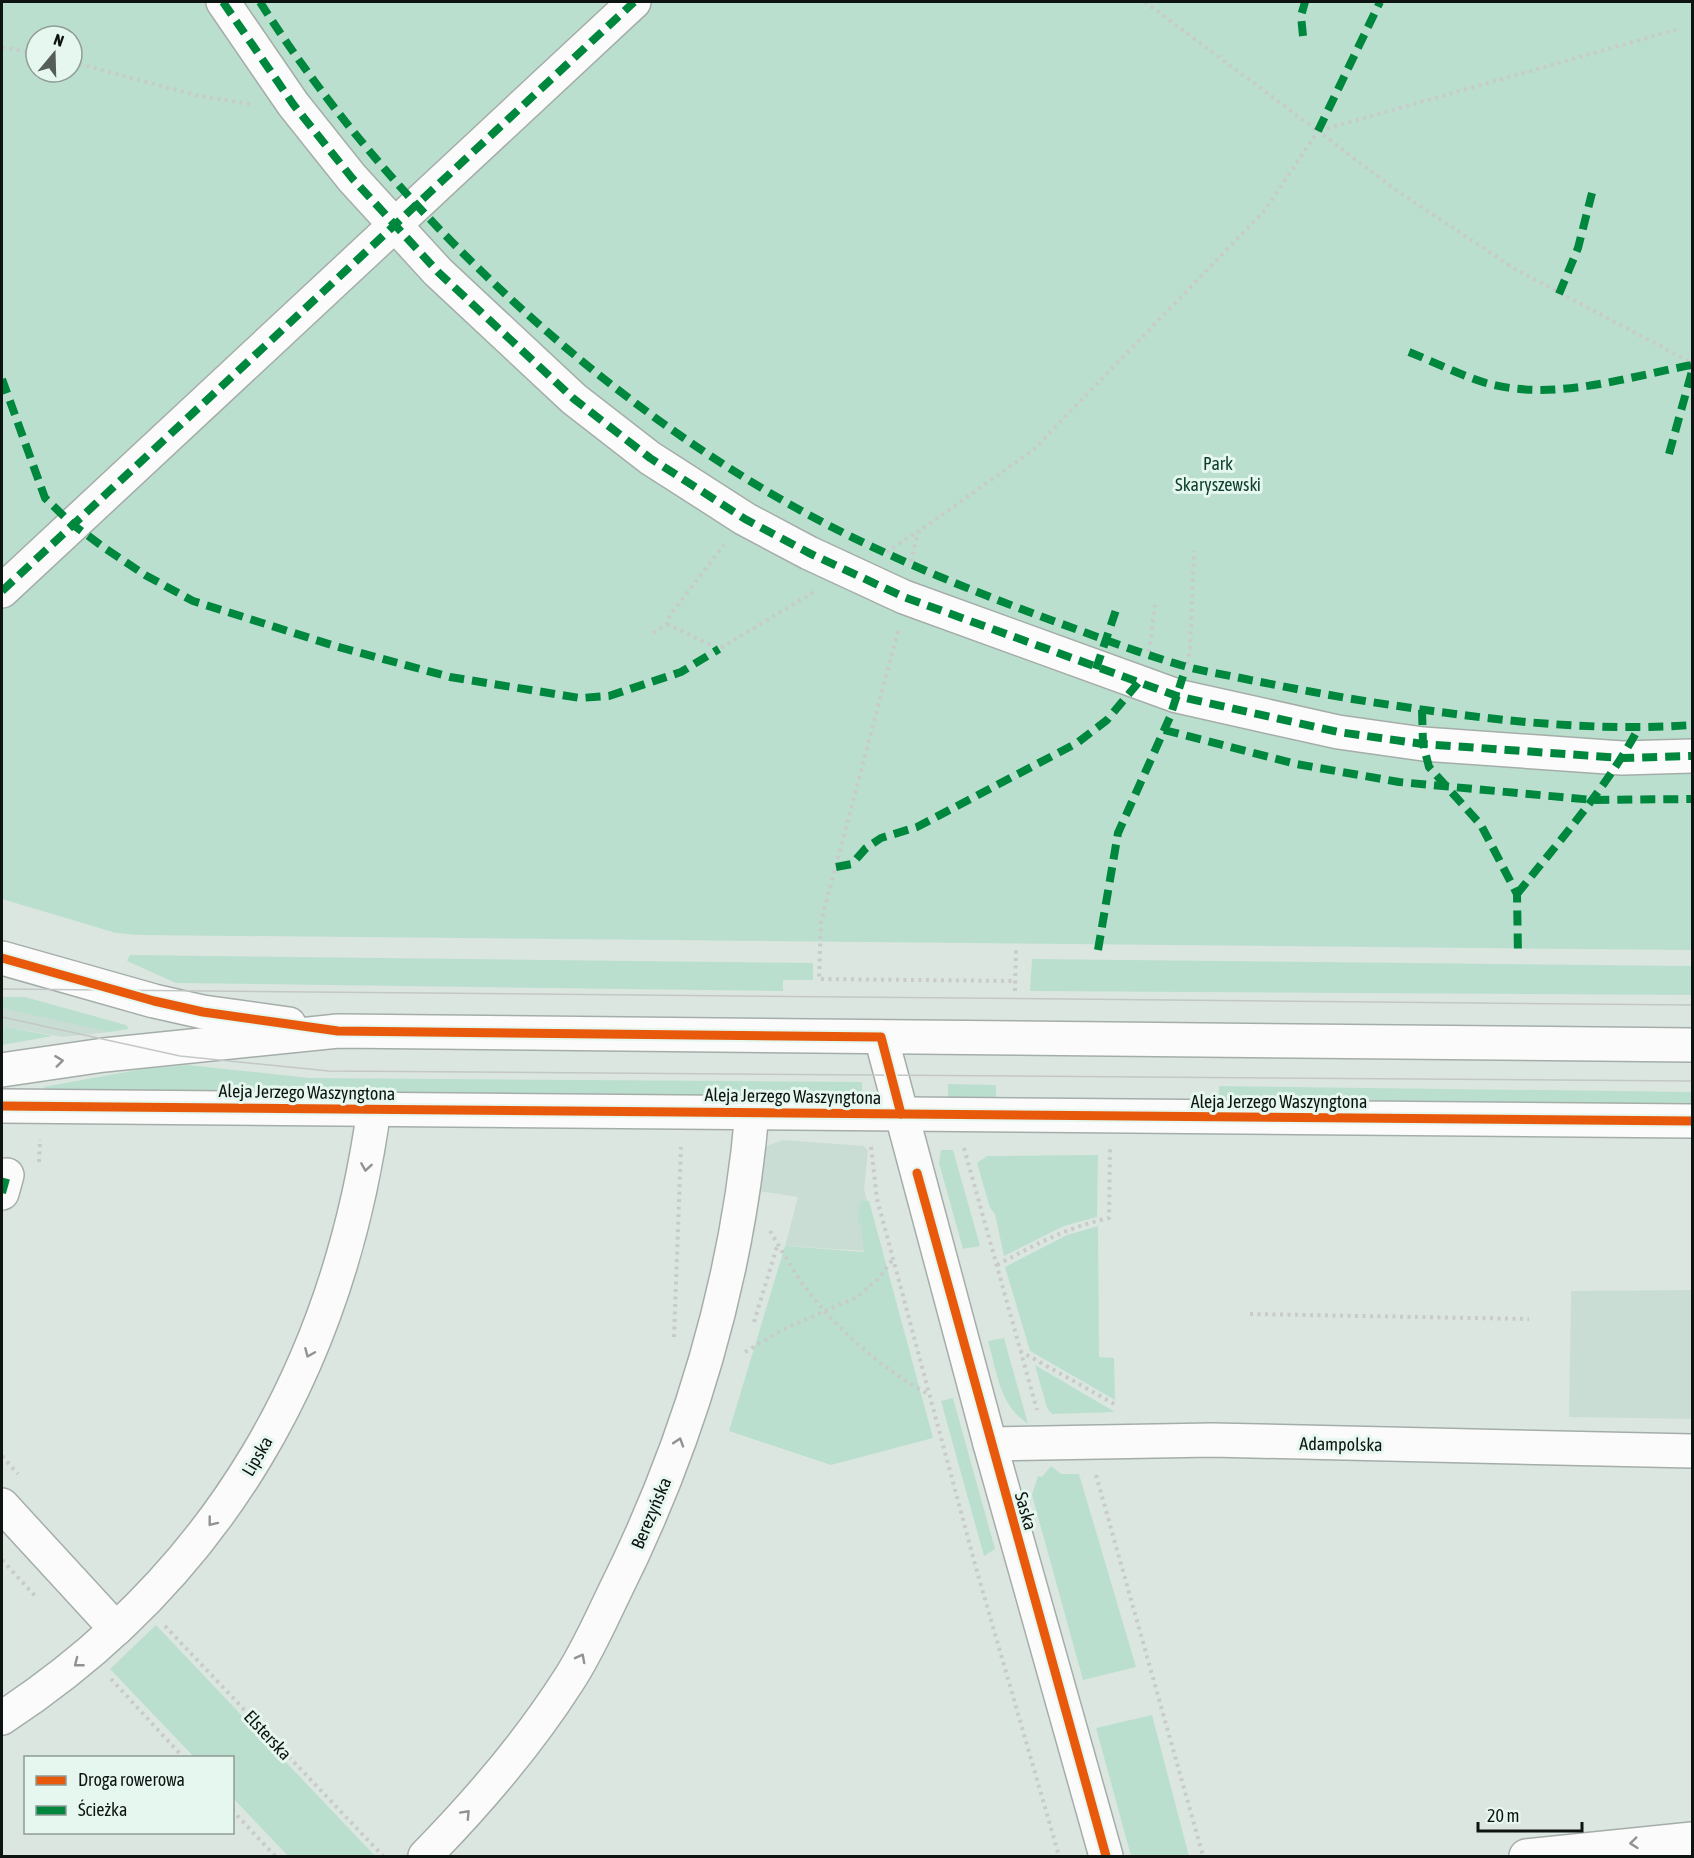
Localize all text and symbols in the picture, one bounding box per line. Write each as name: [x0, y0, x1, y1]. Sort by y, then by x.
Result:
north arrow: [24, 24, 84, 84]
text: N: [51, 30, 66, 50]
park label: Park Skaryszewski: [1175, 453, 1261, 495]
one-way arrow: [55, 1055, 64, 1068]
street label: Aleja Jerzego Waszyngtona: [218, 1080, 396, 1104]
street label: Aleja Jerzego Waszyngtona: [704, 1084, 882, 1108]
street label: Aleja Jerzego Waszyngtona: [1191, 1091, 1367, 1112]
one-way arrow: [360, 1162, 373, 1172]
one-way arrow: [304, 1347, 316, 1358]
street label: Lipska: [237, 1432, 277, 1480]
street label: Adampolska: [1299, 1433, 1383, 1455]
one-way arrow: [672, 1437, 684, 1448]
street label: Berezyńska: [627, 1474, 675, 1552]
street label: Saska: [1011, 1490, 1041, 1532]
one-way arrow: [209, 1515, 220, 1526]
one-way arrow: [574, 1653, 585, 1664]
one-way arrow: [74, 1655, 85, 1666]
street label: Elsterska: [240, 1706, 296, 1764]
legend: [24, 1756, 234, 1834]
text: Droga rowerowa: [78, 1769, 185, 1790]
scale bar: [1478, 1795, 1582, 1833]
text: Ścieżka: [78, 1799, 127, 1820]
text: 20 m: [1487, 1805, 1519, 1826]
one-way arrow: [458, 1810, 469, 1821]
one-way arrow: [1630, 1836, 1639, 1849]

